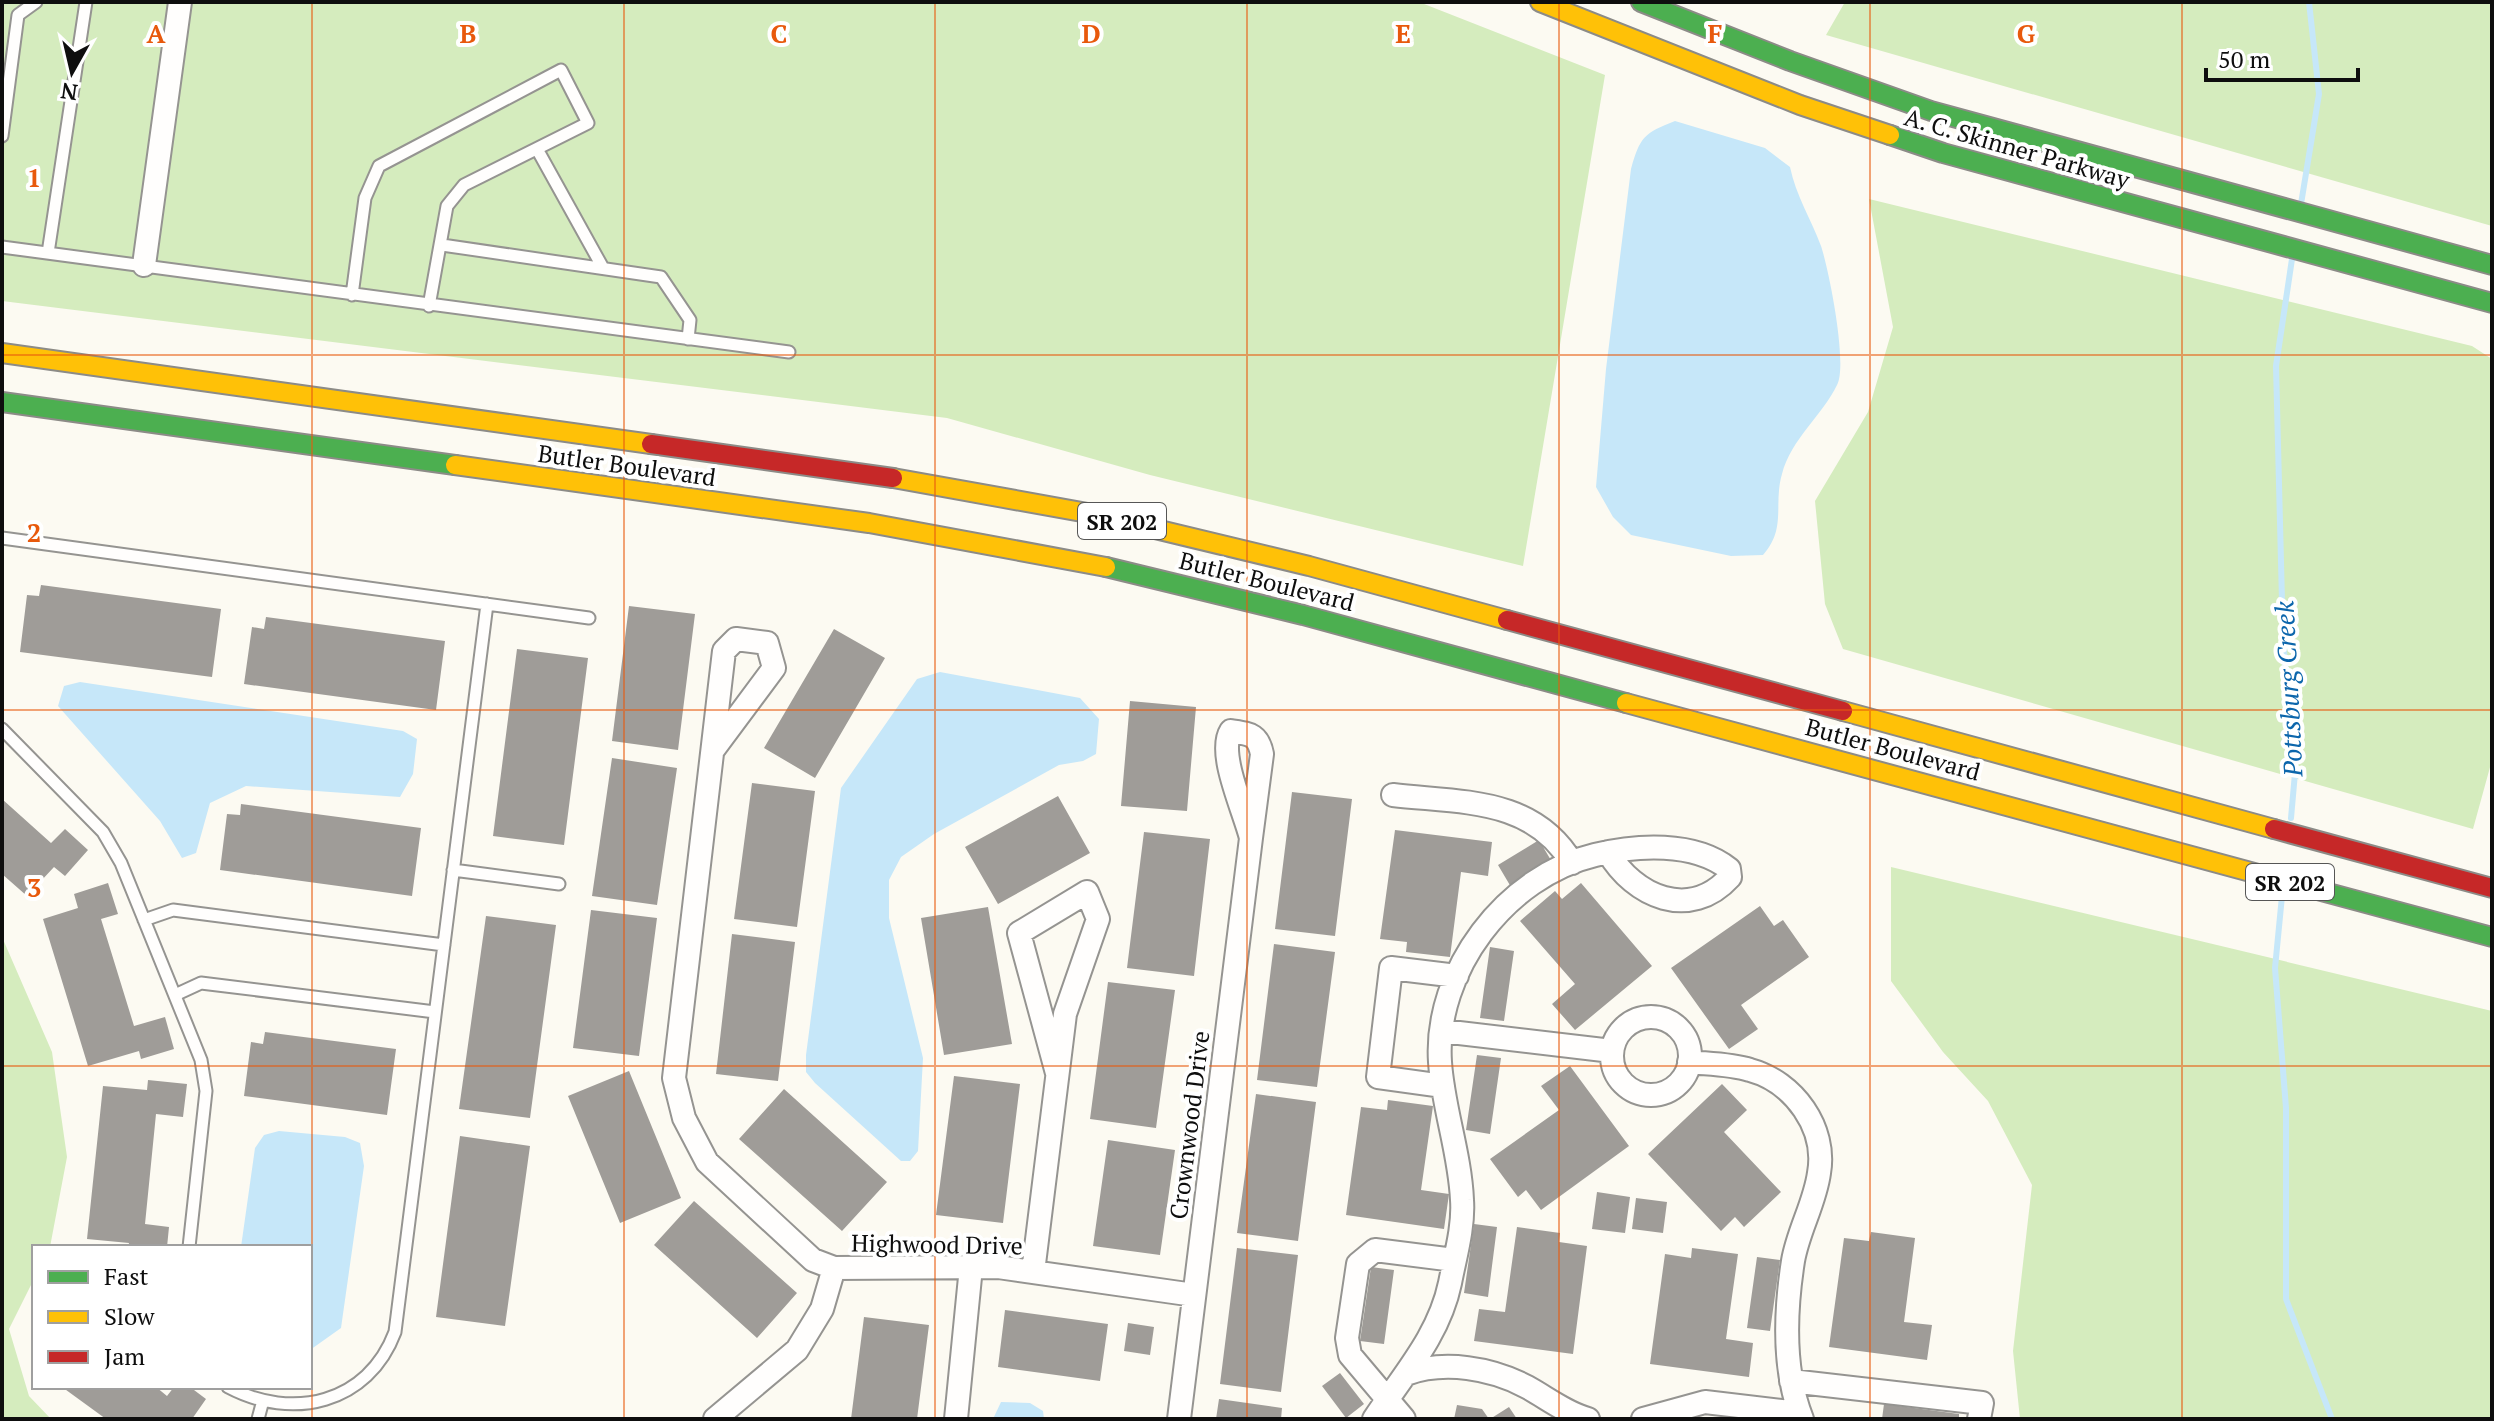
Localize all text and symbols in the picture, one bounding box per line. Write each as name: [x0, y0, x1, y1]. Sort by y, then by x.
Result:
text: A: [147, 16, 166, 50]
text: B: [460, 16, 476, 50]
text: C: [771, 16, 787, 50]
text: D: [1081, 16, 1101, 50]
text: E: [1395, 16, 1411, 50]
text: F: [1708, 16, 1723, 50]
text: G: [2017, 16, 2036, 50]
north arrow: [32, 32, 112, 112]
scale bar: [2206, 32, 2358, 82]
text: 50 m: [2218, 43, 2270, 75]
text: N: [59, 77, 79, 108]
street label: A. C. Skinner Parkway: [1901, 101, 2134, 196]
text: 1: [27, 160, 41, 194]
street label: Butler Boulevard: [536, 437, 718, 493]
road number: SR 202: [1078, 503, 1166, 539]
text: 2: [27, 515, 41, 549]
street label: Butler Boulevard: [1176, 544, 1358, 618]
water label: Pottsburg Creek: [2266, 600, 2310, 779]
street label: Butler Boulevard: [1802, 710, 1984, 788]
road number: SR 202: [2246, 864, 2334, 900]
text: 3: [27, 870, 41, 904]
street label: Crownwood Drive: [1162, 1029, 1216, 1221]
street label: Highwood Drive: [851, 1227, 1023, 1261]
legend: [32, 1245, 312, 1389]
text: Fast: [104, 1260, 149, 1292]
text: Slow: [104, 1300, 155, 1332]
text: Jam: [104, 1340, 145, 1372]

